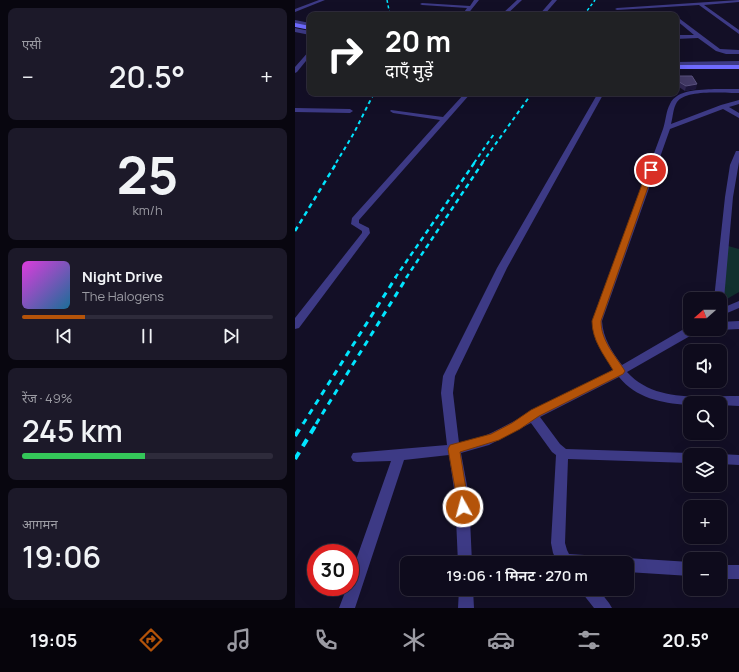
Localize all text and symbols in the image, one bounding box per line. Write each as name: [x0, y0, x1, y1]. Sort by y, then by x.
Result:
text: 20 m: [385, 22, 451, 60]
icon: right: [319, 28, 371, 80]
text: एसी: [22, 35, 41, 53]
text: 20.5°: [109, 56, 185, 97]
text: दाएँ मुड़ें: [385, 58, 433, 82]
text: −: [22, 62, 34, 92]
text: +: [260, 62, 273, 92]
text: 25: [117, 139, 178, 210]
pin: [634, 153, 668, 187]
icon: arrive: [640, 159, 662, 181]
text: km/h: [132, 201, 163, 219]
text: Night Drive: [82, 266, 163, 287]
text: The Halogens: [82, 287, 164, 305]
north arrow: [683, 292, 727, 336]
map controls: [683, 292, 727, 596]
icon: previous: [53, 325, 75, 347]
icon: pause: [136, 325, 158, 347]
icon: next: [220, 325, 242, 347]
button: sound: [683, 344, 727, 388]
text: रेंज · 49%: [22, 389, 72, 407]
button: search: [683, 396, 727, 440]
text: 245 km: [22, 410, 123, 451]
button: layers: [683, 448, 727, 492]
position arrow: [442, 486, 484, 528]
button: +: [683, 500, 727, 544]
text: आगमन: [22, 515, 58, 533]
text: 19:06: [22, 536, 101, 577]
speed limit sign: 30: [307, 544, 359, 596]
button: −: [683, 552, 727, 596]
text: 19:06 · 1 मिनट · 270 m: [446, 565, 588, 586]
icon: directions: [137, 626, 165, 654]
icon: music: [225, 626, 253, 654]
icon: phone: [312, 626, 340, 654]
icon: climate: [400, 626, 428, 654]
icon: car: [487, 626, 515, 654]
icon: filters: [575, 626, 603, 654]
text: 19:05: [30, 628, 77, 652]
text: 20.5°: [662, 628, 709, 652]

